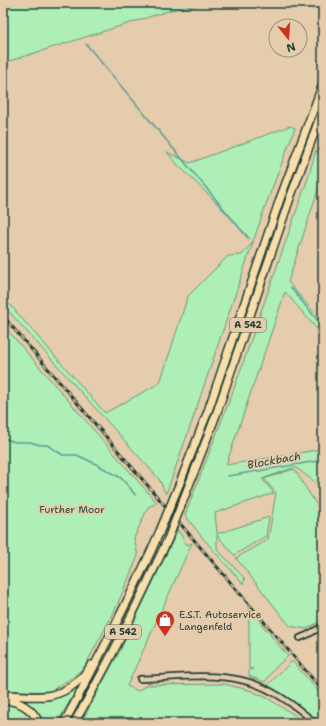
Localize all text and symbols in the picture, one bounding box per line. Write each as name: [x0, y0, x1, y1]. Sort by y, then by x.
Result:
north arrow: [268, 18, 308, 58]
text: N: [284, 39, 297, 56]
road number: A 542: [230, 318, 266, 332]
water label: Blockbach: [246, 448, 302, 473]
park label: Further Moor: [39, 503, 105, 516]
place label: E.S.T. Autoservice Langenfeld: [179, 608, 262, 633]
shop icon: E.S.T. Autoservice Langenfeld: [154, 609, 176, 637]
road number: A 542: [105, 625, 141, 639]

